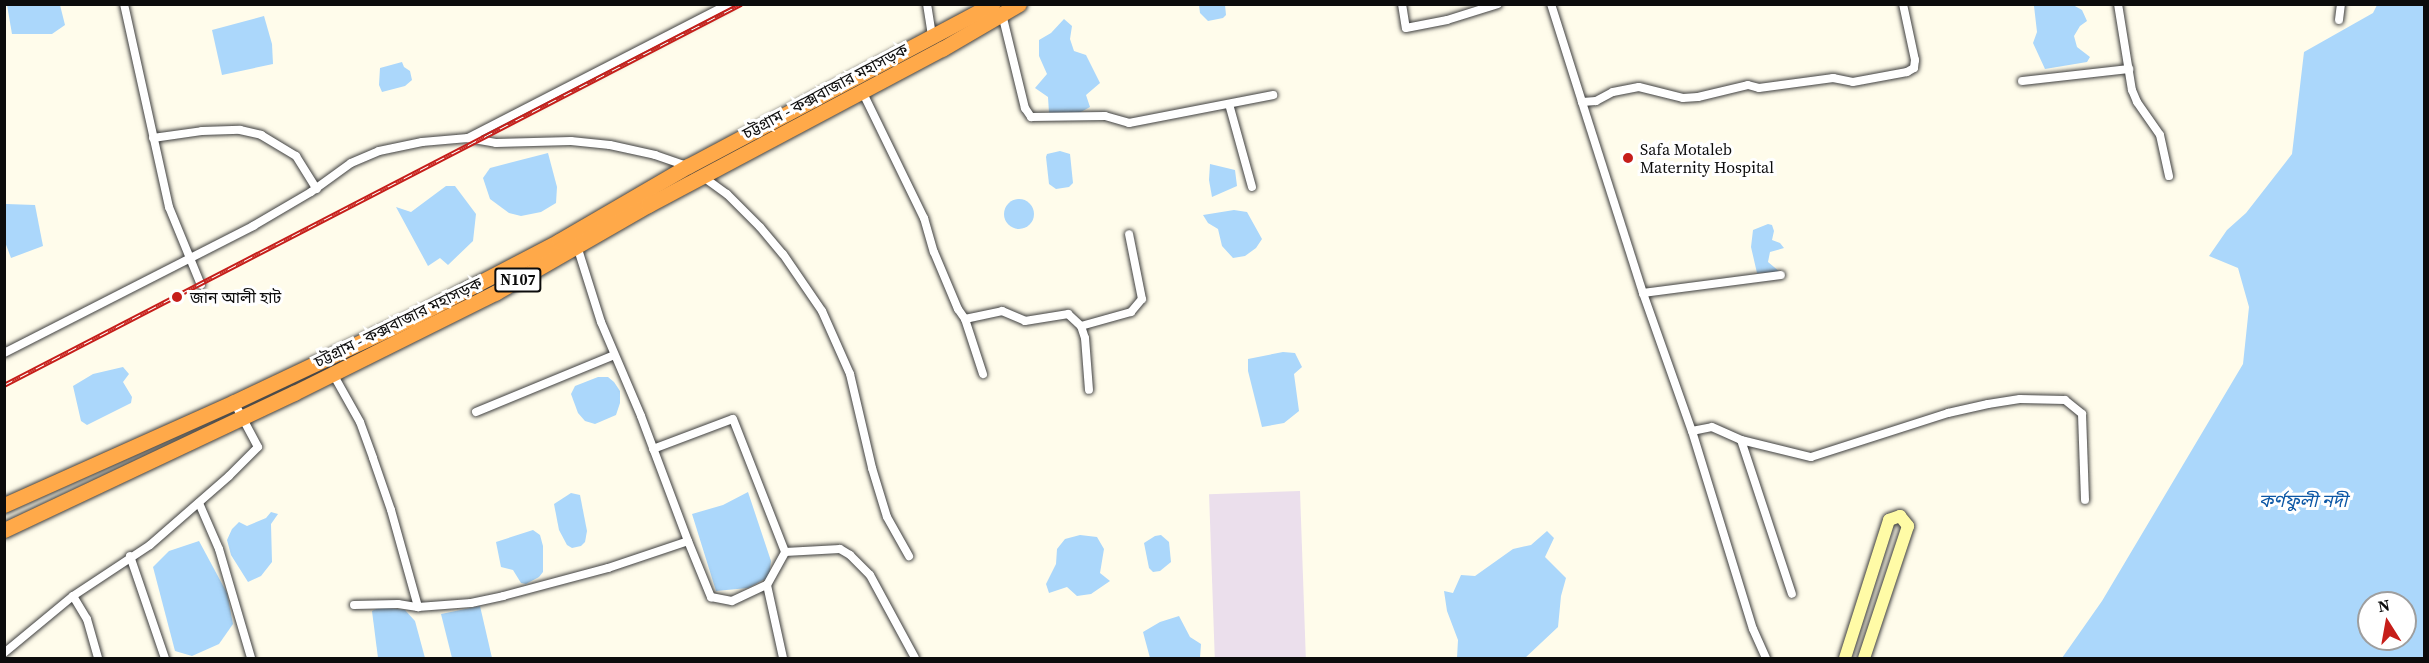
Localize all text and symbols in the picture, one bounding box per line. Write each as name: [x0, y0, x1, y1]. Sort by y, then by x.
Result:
street label: চট্টগ্রাম - কক্সবাজার মহাসড়ক: [739, 39, 911, 143]
place label: Safa Motaleb Maternity Hospital: [1640, 139, 1774, 177]
marker: Safa Motaleb Maternity Hospital: [1621, 151, 1635, 165]
road number: N107: [494, 268, 542, 292]
street label: চট্টগ্রাম - কক্সবাজার মহাসড়ক: [311, 273, 485, 371]
place label: জান আলী হাট: [190, 287, 281, 307]
marker: জান আলী হাট: [168, 288, 186, 306]
water label: কর্ণফুলী নদী: [2259, 490, 2347, 512]
north arrow: [2357, 591, 2417, 651]
text: N: [2376, 593, 2392, 617]

